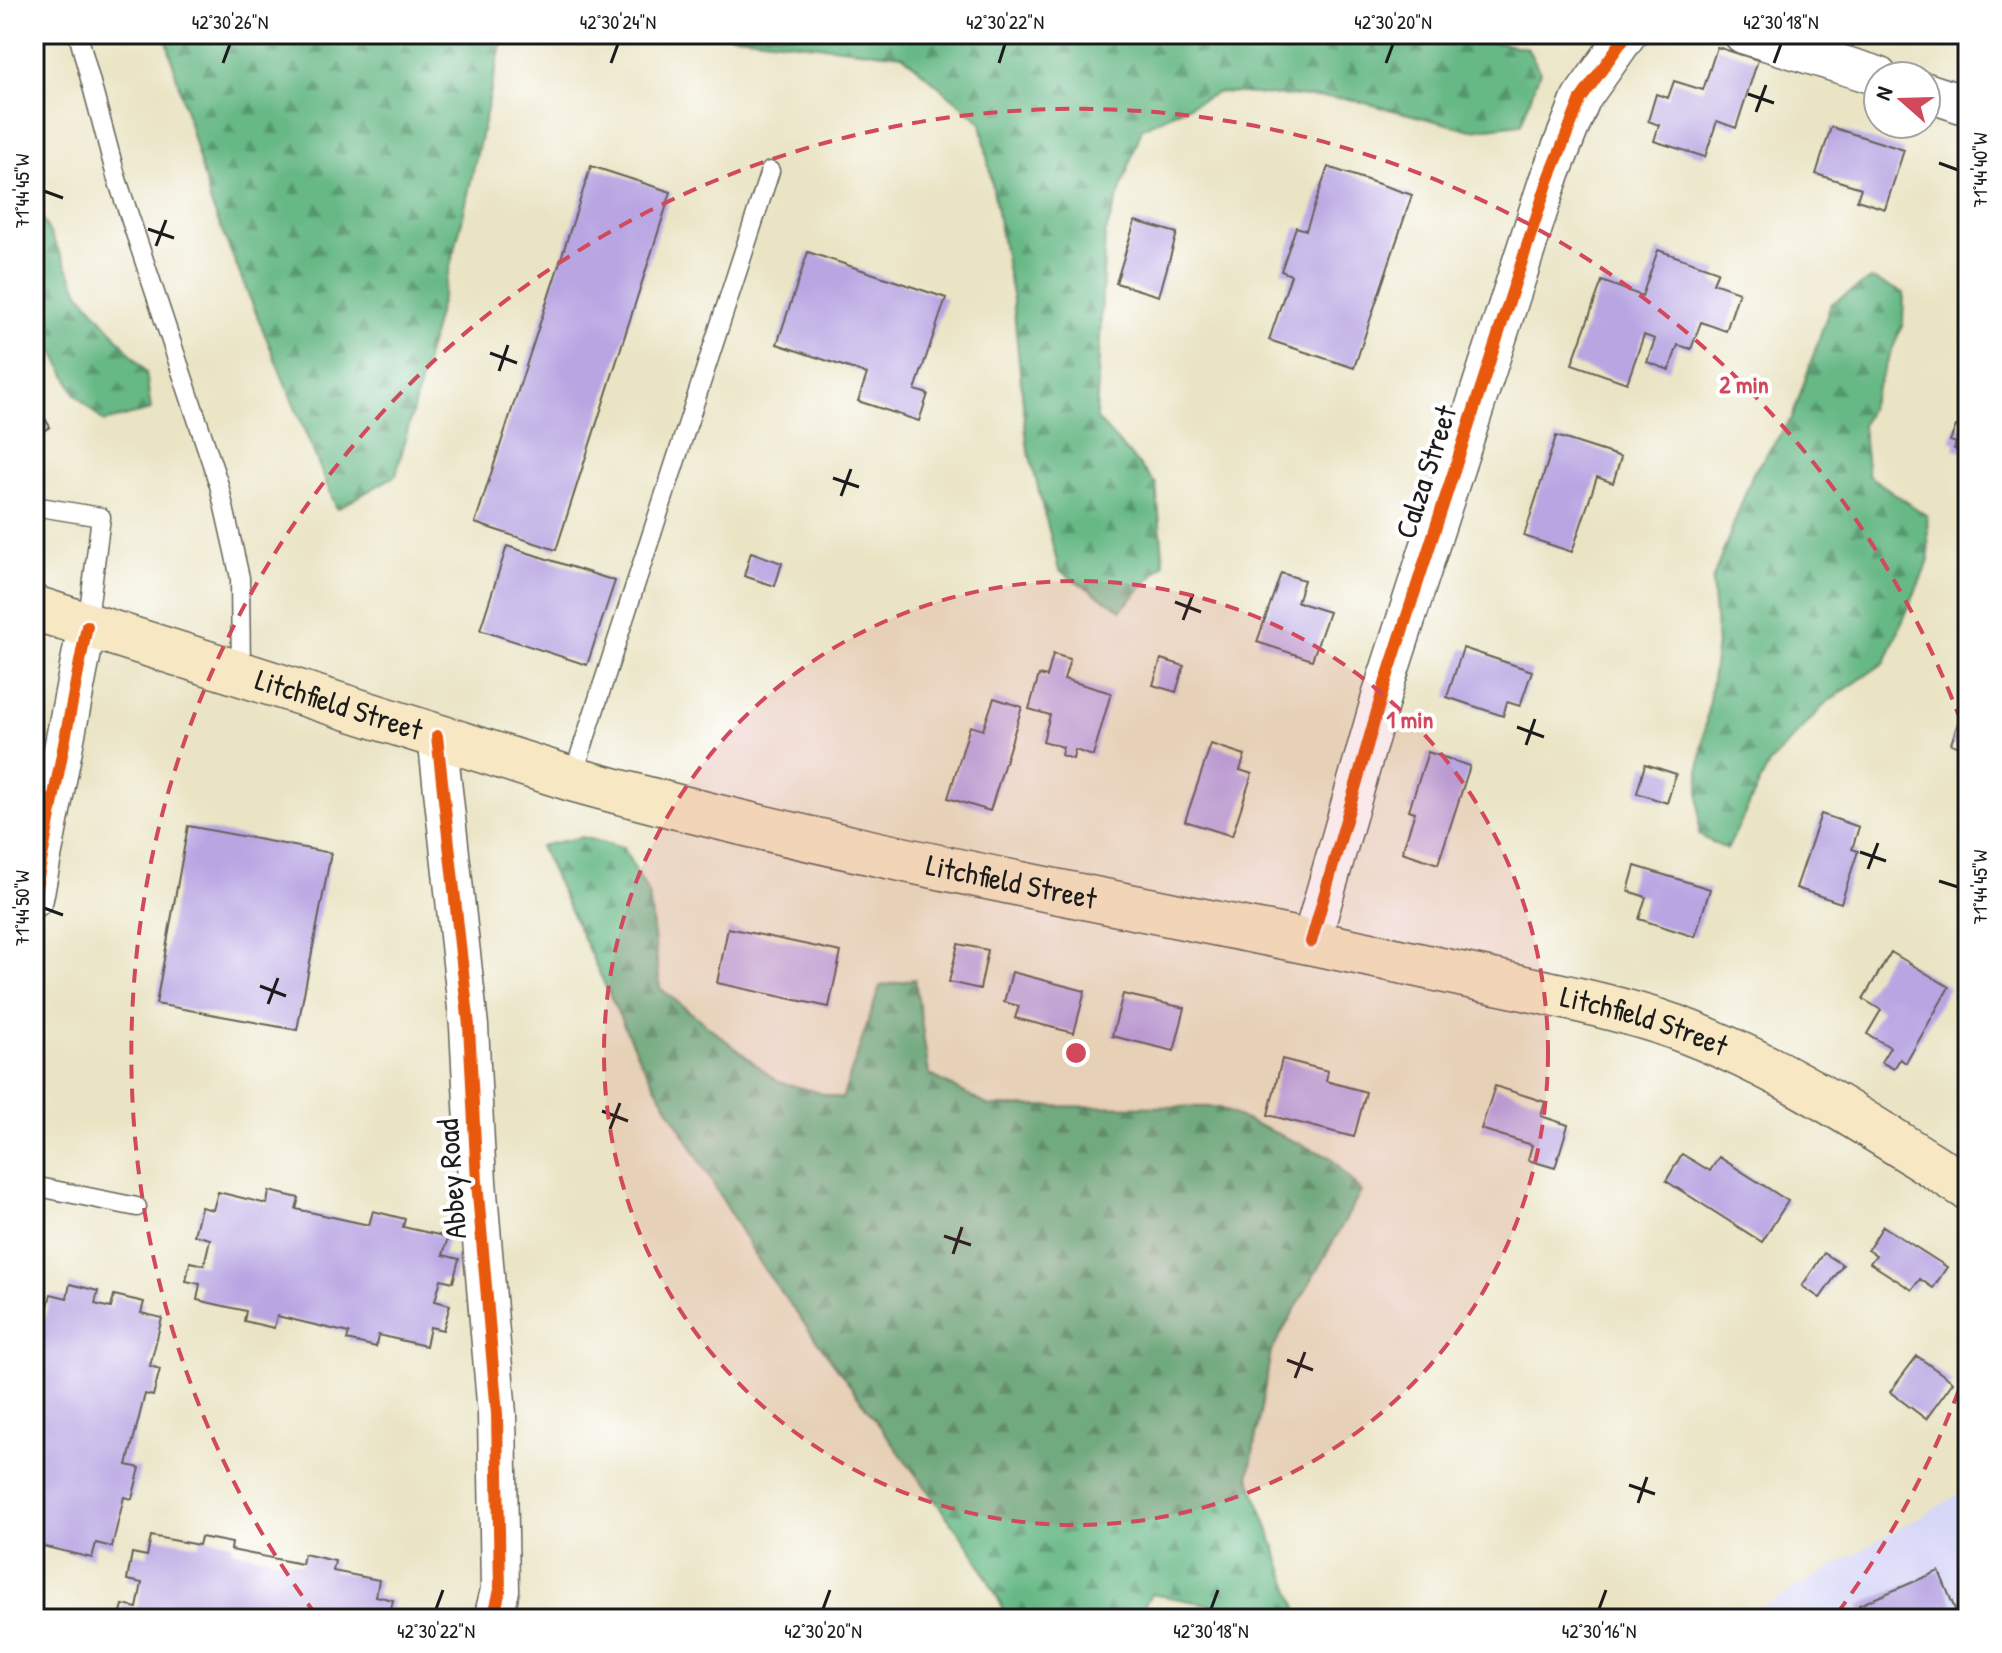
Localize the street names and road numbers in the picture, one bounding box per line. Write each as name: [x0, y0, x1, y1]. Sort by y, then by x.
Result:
street label: Calza Street: [1385, 399, 1466, 543]
street label: Litchfield Street: [251, 659, 428, 749]
street label: Litchfield Street: [923, 844, 1101, 918]
street label: Litchfield Street: [1557, 976, 1735, 1065]
street label: Abbey Road: [427, 1117, 475, 1240]

